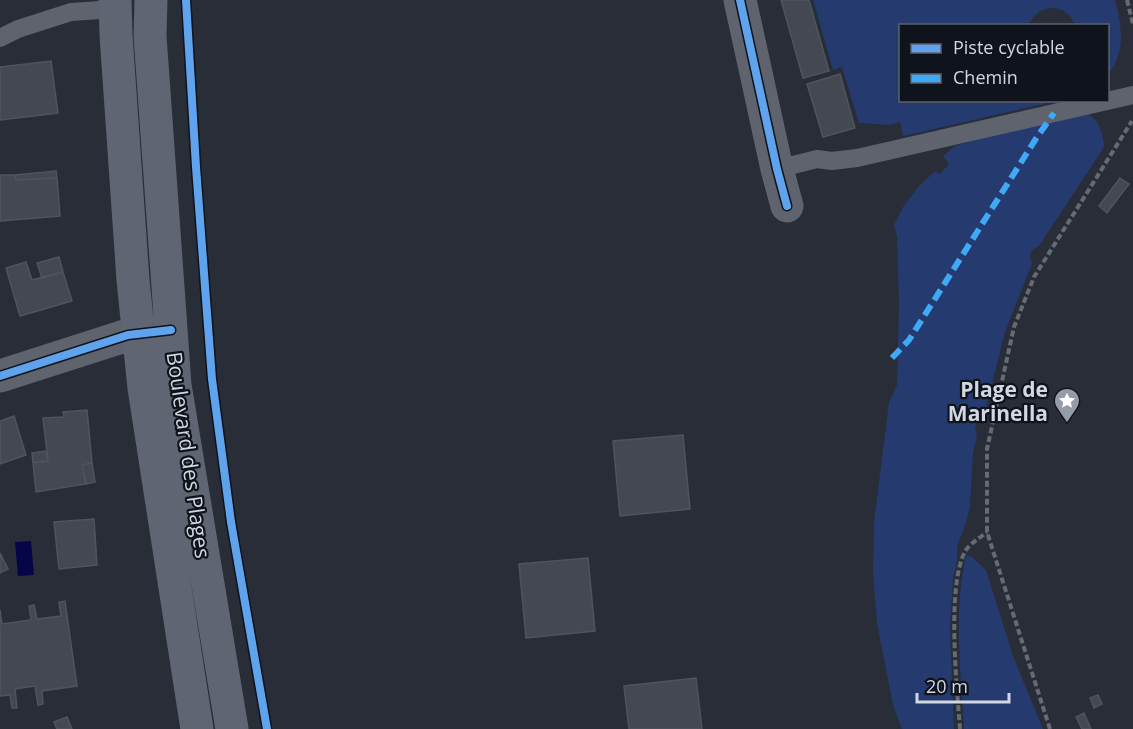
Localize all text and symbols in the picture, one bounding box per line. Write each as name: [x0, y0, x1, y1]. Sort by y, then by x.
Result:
legend: [899, 24, 1109, 102]
text: Piste cyclable: [953, 35, 1065, 59]
text: Chemin: [953, 65, 1018, 89]
street label: Boulevard des Plages: [161, 350, 217, 560]
place label: Plage de Marinella: [948, 375, 1048, 427]
place icon: Plage de Marinella: [1052, 386, 1082, 424]
scale bar: [917, 666, 1008, 704]
text: 20 m: [926, 674, 968, 698]

